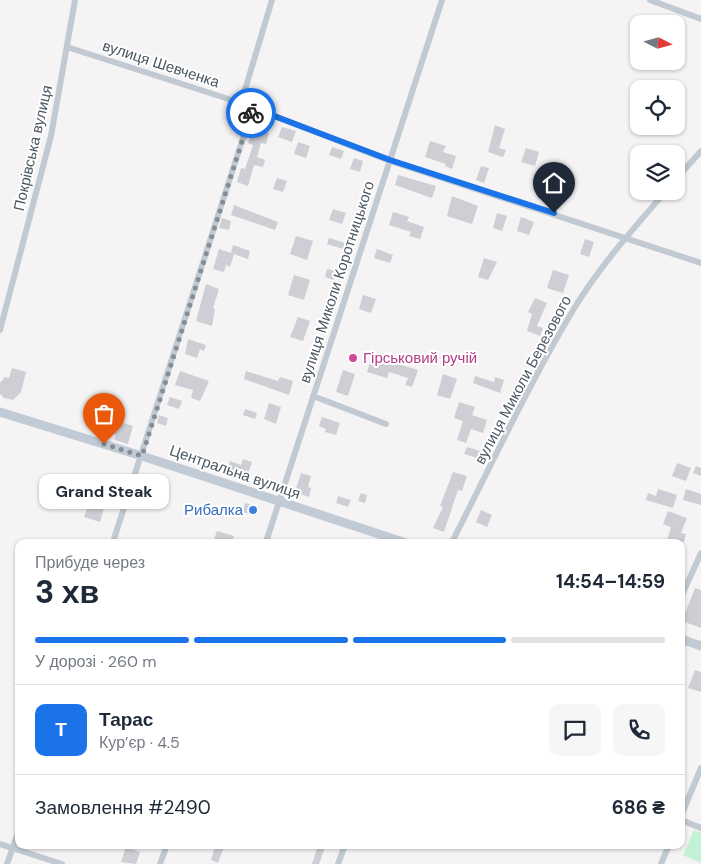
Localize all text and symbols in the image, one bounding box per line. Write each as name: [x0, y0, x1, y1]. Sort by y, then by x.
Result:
north arrow: [630, 15, 685, 70]
map controls: [630, 15, 685, 200]
street label: вулиця Шевченка: [100, 36, 223, 93]
button: locate: [630, 80, 685, 135]
street label: Покрівська вулиця: [9, 83, 57, 213]
courier: [226, 88, 276, 138]
icon: bike: [237, 99, 265, 127]
button: layers: [630, 145, 685, 200]
pin: [533, 162, 575, 213]
icon: home: [540, 169, 568, 197]
street label: вулиця Миколи Коротницького: [295, 178, 379, 386]
street label: вулиця Миколи Березового: [470, 292, 576, 468]
place label: Гірськовий ручій: [363, 348, 477, 368]
marker: Гірськовий ручій: [347, 352, 359, 364]
pin: [83, 393, 125, 444]
icon: bag: [90, 400, 118, 428]
street label: Центральна вулиця: [167, 440, 303, 504]
callout: Grand Steak: [39, 474, 169, 509]
text: Grand Steak: [55, 481, 153, 502]
place label: Рибалка: [184, 500, 244, 520]
marker: Рибалка: [247, 504, 259, 516]
text: Прибуде через: [35, 552, 145, 573]
text: 14:54–14:59: [556, 569, 665, 594]
text: 3 хв: [35, 571, 99, 613]
text: У дорозі · 260 m: [35, 651, 157, 672]
button: chat: [549, 704, 601, 756]
button: phone: [613, 704, 665, 756]
text: Тарас: [99, 707, 153, 732]
text: Т: [55, 717, 67, 742]
text: Кур’єр · 4.5: [99, 732, 180, 753]
text: Замовлення #2490: [35, 795, 211, 820]
text: 686 ₴: [612, 795, 665, 820]

